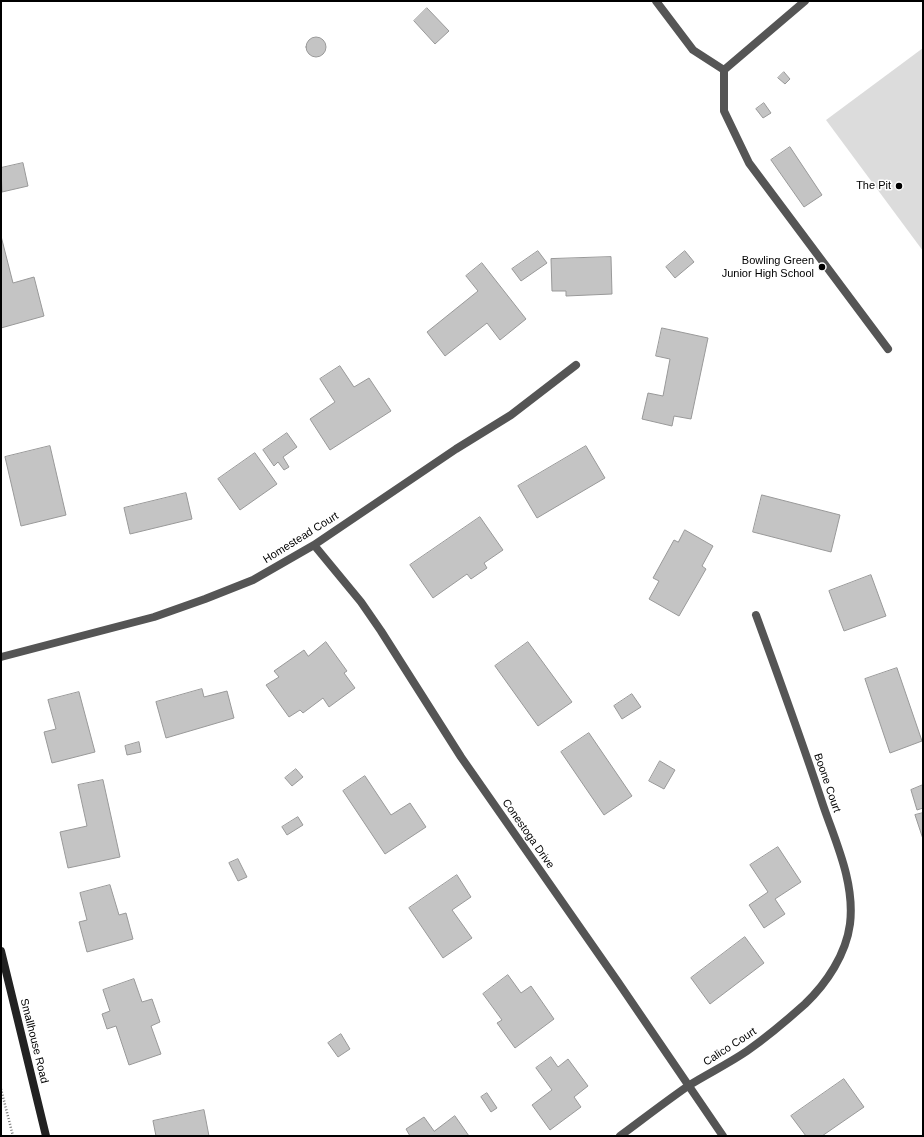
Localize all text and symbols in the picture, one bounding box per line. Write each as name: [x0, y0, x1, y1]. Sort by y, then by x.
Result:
place label: The Pit: [856, 179, 891, 193]
marker: The Pit: [894, 181, 904, 191]
place label: Bowling Green Junior High School: [722, 254, 814, 280]
marker: Bowling Green Junior High School: [817, 262, 827, 272]
street label: Homestead Court: [261, 510, 341, 566]
street label: Boone Court: [811, 752, 843, 814]
street label: Conestoga Drive: [499, 797, 557, 871]
street label: Smallhouse Road: [17, 997, 51, 1085]
street label: Calico Court: [701, 1025, 759, 1069]

